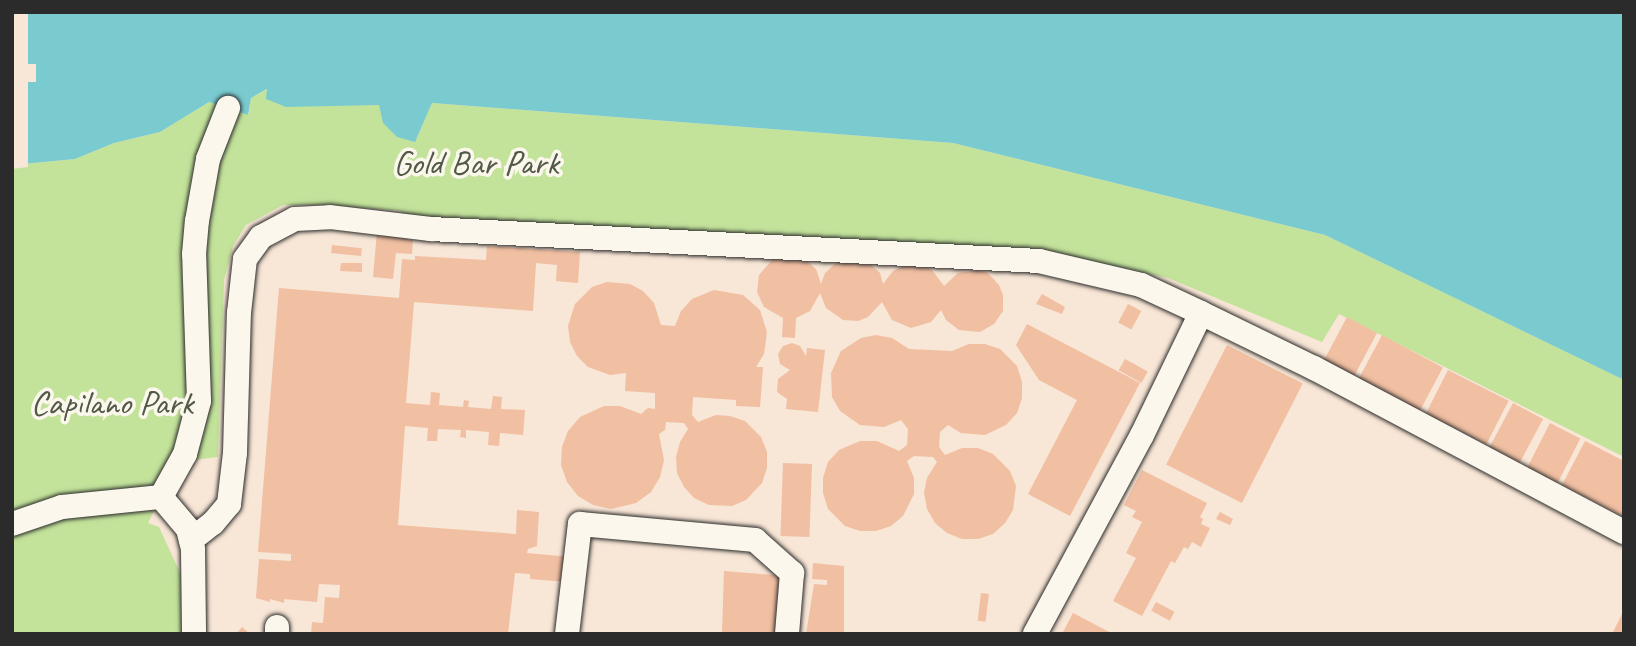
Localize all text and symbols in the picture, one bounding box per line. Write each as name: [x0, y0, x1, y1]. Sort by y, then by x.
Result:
park label: Gold Bar Park: [392, 142, 560, 184]
park label: Capilano Park: [30, 382, 194, 424]

